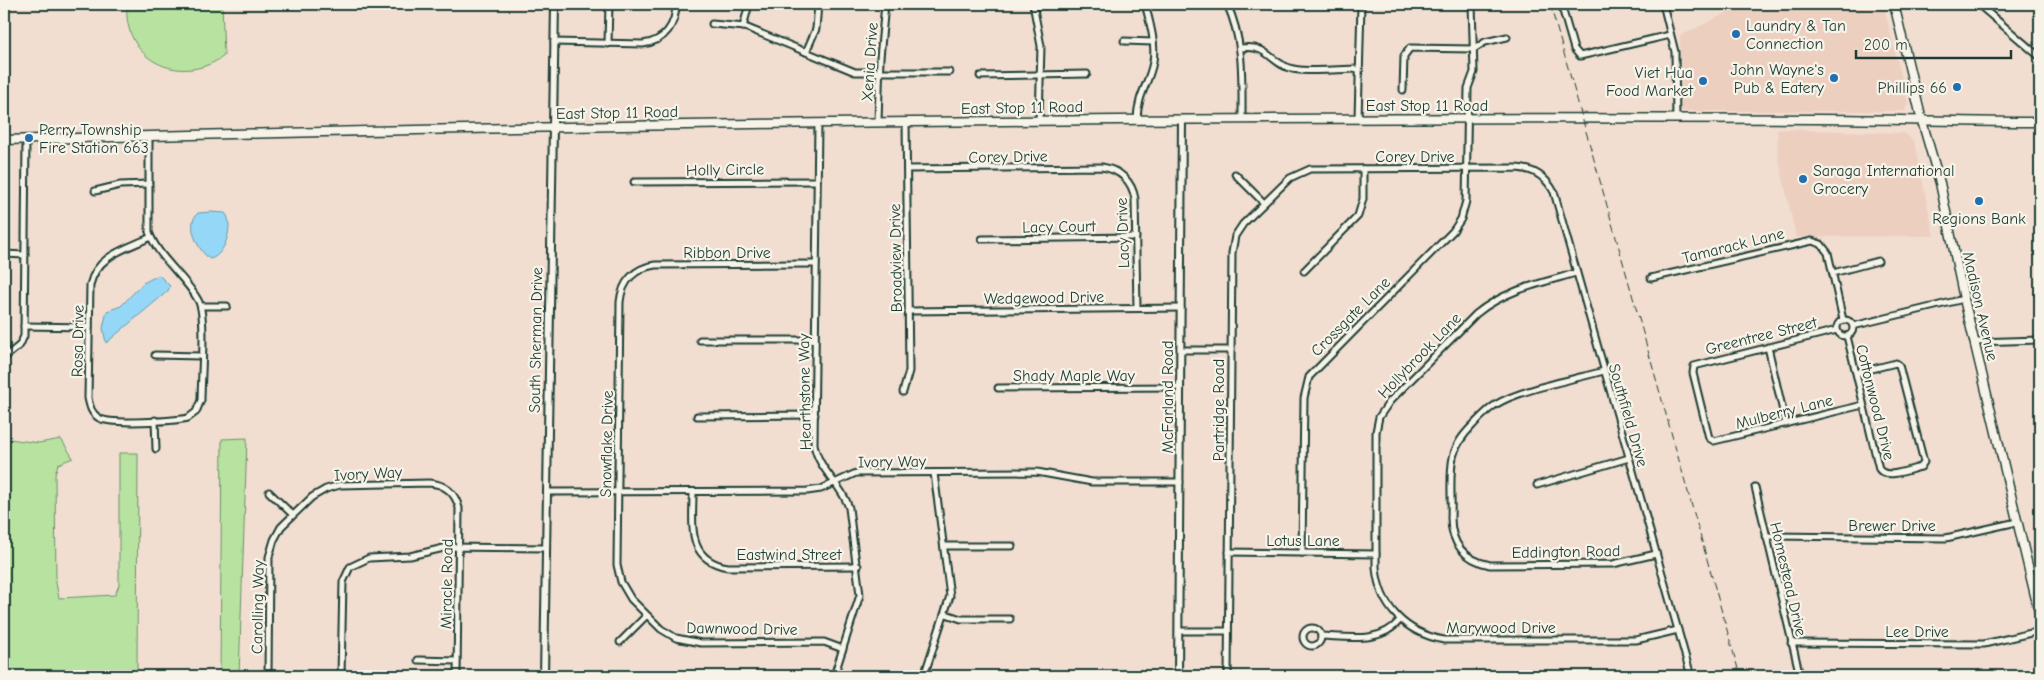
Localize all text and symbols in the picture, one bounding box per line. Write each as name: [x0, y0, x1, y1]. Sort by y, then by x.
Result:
place label: Laundry & Tan Connection: [1746, 17, 1846, 53]
street label: Xenia Drive: [858, 22, 882, 102]
marker: Laundry & Tan Connection: [1730, 28, 1742, 40]
scale bar: [1856, 28, 2012, 60]
text: 200 m: [1864, 36, 1908, 54]
place label: John Wayne's Pub & Eatery: [1731, 61, 1825, 97]
place label: Viet Hua Food Market: [1606, 64, 1693, 100]
marker: John Wayne's Pub & Eatery: [1828, 72, 1840, 84]
marker: Viet Hua Food Market: [1697, 75, 1709, 87]
place label: Phillips 66: [1877, 79, 1947, 97]
marker: Phillips 66: [1951, 81, 1963, 93]
street label: East Stop 11 Road: [1366, 97, 1488, 115]
street label: East Stop 11 Road: [961, 98, 1083, 118]
street label: East Stop 11 Road: [556, 103, 678, 123]
place label: Perry Township Fire Station 663: [39, 121, 149, 157]
marker: Perry Township Fire Station 663: [23, 132, 35, 144]
street label: Corey Drive: [968, 147, 1048, 167]
street label: Corey Drive: [1375, 148, 1455, 166]
street label: Holly Circle: [686, 160, 764, 180]
place label: Saraga International Grocery: [1813, 162, 1954, 198]
marker: Saraga International Grocery: [1797, 173, 1809, 185]
marker: Regions Bank: [1973, 195, 1985, 207]
street label: Lacy Drive: [1113, 197, 1133, 269]
street label: Broadview Drive: [886, 203, 906, 313]
place label: Regions Bank: [1932, 210, 2026, 228]
street label: Lacy Court: [1022, 217, 1096, 237]
street label: Tamarack Lane: [1680, 225, 1786, 267]
street label: Ribbon Drive: [683, 244, 771, 262]
street label: Madison Avenue: [1959, 250, 2001, 363]
street label: South Sherman Drive: [526, 267, 546, 413]
street label: Crossgate Lane: [1307, 273, 1394, 360]
street label: Wedgewood Drive: [984, 288, 1104, 308]
street label: Rosa Drive: [68, 305, 88, 377]
street label: Hollybrook Lane: [1374, 309, 1465, 402]
street label: Greentree Street: [1704, 313, 1819, 359]
street label: Hearthstone Way: [795, 333, 815, 451]
street label: McFarland Road: [1159, 340, 1177, 454]
street label: Cottonwood Drive: [1852, 343, 1898, 462]
street label: Partridge Road: [1210, 359, 1228, 461]
street label: Southfield Drive: [1605, 362, 1651, 469]
street label: Shady Maple Way: [1013, 367, 1136, 385]
street label: Snowflake Drive: [597, 390, 617, 498]
street label: Mulberry Lane: [1734, 391, 1835, 433]
street label: Ivory Way: [858, 452, 927, 472]
street label: Ivory Way: [334, 463, 403, 485]
street label: Brewer Drive: [1848, 517, 1936, 535]
street label: Homestead Drive: [1766, 520, 1810, 638]
street label: Lotus Lane: [1266, 532, 1340, 550]
street label: Miracle Road: [437, 539, 457, 629]
street label: Eddington Road: [1511, 542, 1621, 562]
street label: Eastwind Street: [736, 546, 842, 564]
street label: Carolling Way: [248, 559, 268, 654]
street label: Dawnwood Drive: [686, 619, 798, 639]
street label: Marywood Drive: [1446, 619, 1556, 637]
street label: Lee Drive: [1885, 623, 1949, 641]

